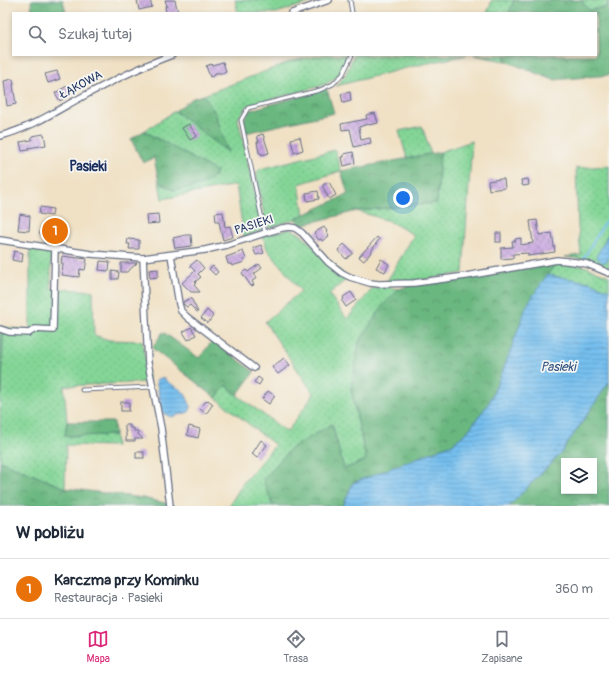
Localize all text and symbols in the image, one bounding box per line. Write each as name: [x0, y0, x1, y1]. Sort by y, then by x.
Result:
search box: [12, 12, 597, 56]
icon: search: [26, 23, 48, 45]
text: Szukaj tutaj: [58, 25, 132, 44]
street label: ŁĄKOWA: [56, 67, 105, 103]
district label: Pasieki: [69, 158, 107, 175]
your location: [393, 188, 413, 208]
street label: PASIEKI: [232, 212, 276, 238]
pin: 1: [42, 216, 68, 246]
water label: Pasieki: [541, 359, 578, 375]
map controls: [561, 458, 597, 494]
button: layers: [561, 458, 597, 494]
text: W pobliżu: [16, 522, 84, 543]
text: Karczma przy Kominku: [54, 571, 199, 590]
text: 1: [26, 581, 32, 597]
text: 360 m: [555, 581, 593, 597]
text: Restauracja · Pasieki: [54, 590, 162, 606]
tab: Mapa: [87, 628, 110, 665]
tab: Trasa: [283, 628, 308, 665]
tab: Zapisane: [481, 628, 522, 665]

